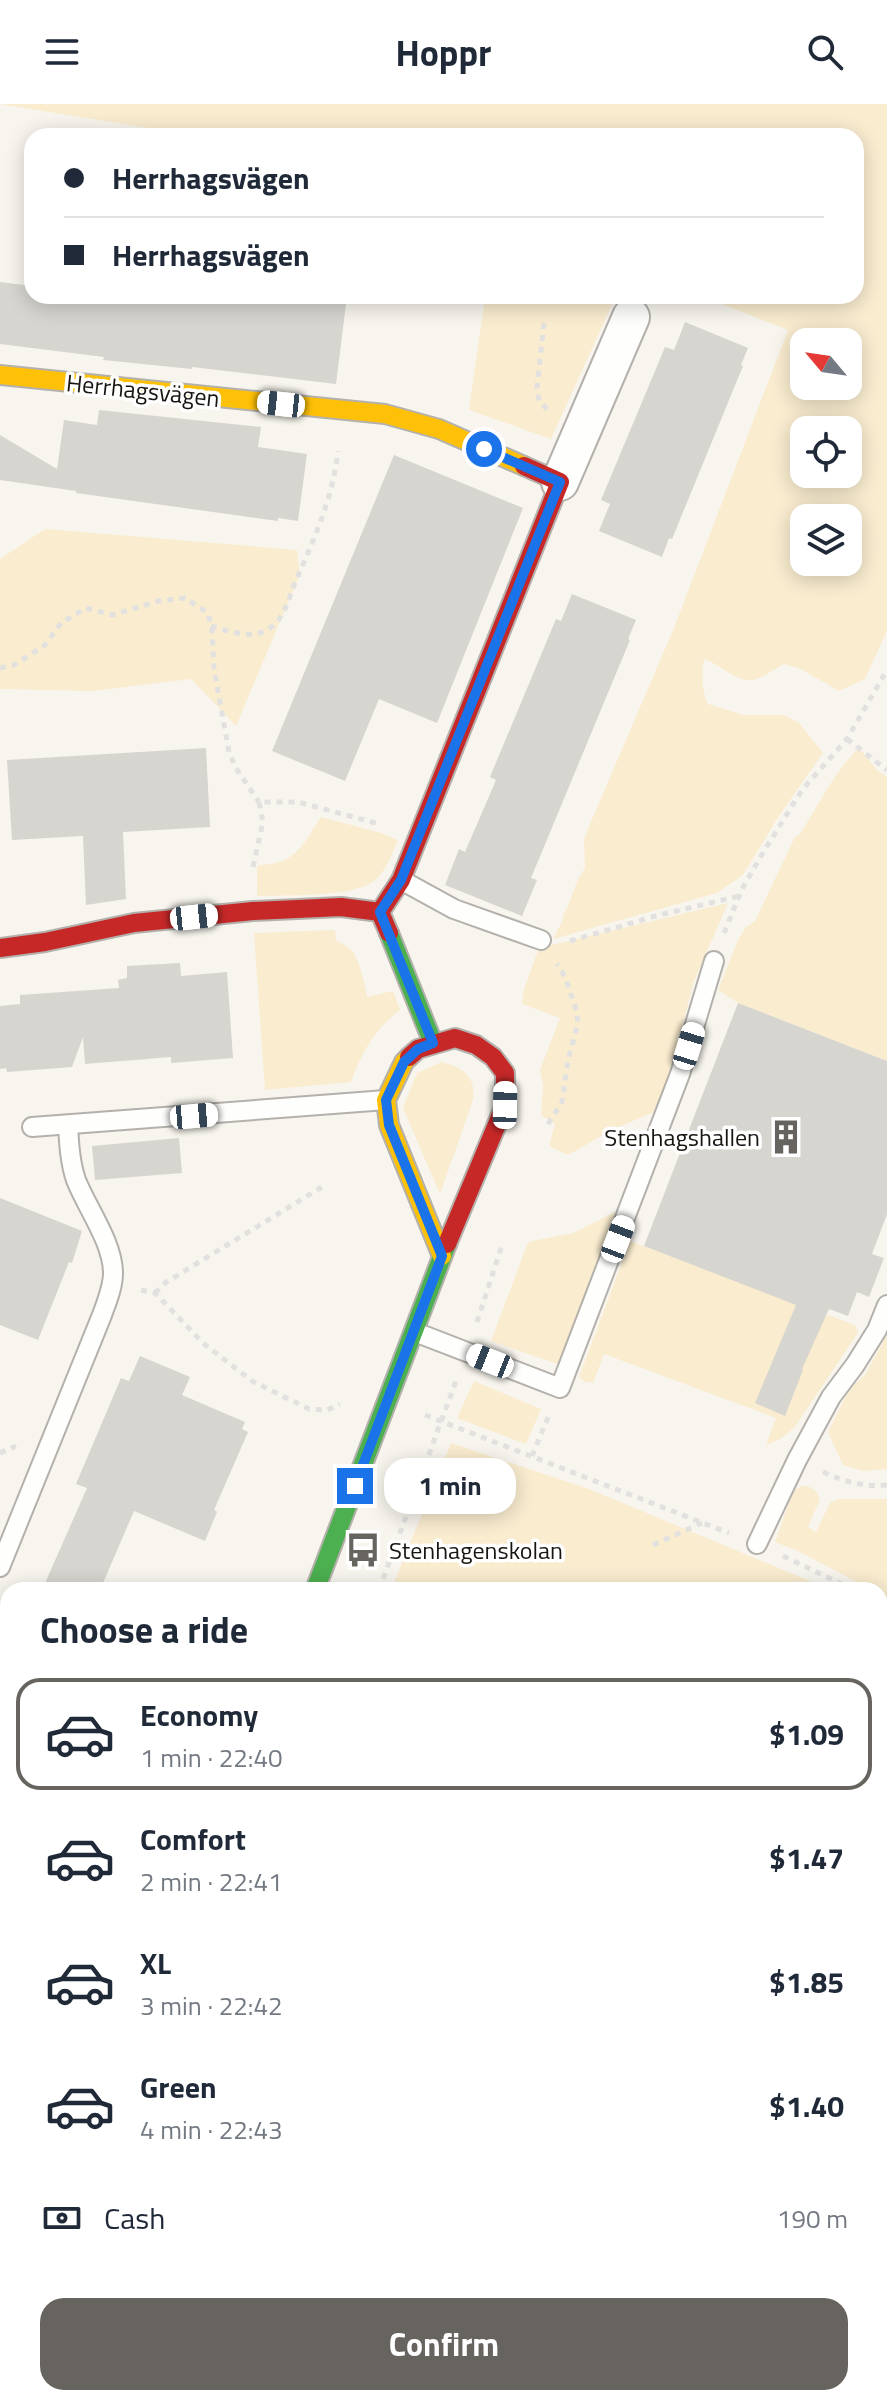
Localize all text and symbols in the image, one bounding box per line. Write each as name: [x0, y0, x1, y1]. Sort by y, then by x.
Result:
text: Hoppr: [396, 25, 491, 80]
icon: menu: [40, 30, 84, 74]
icon: search: [803, 30, 847, 74]
text: Herrhagsvägen: [112, 155, 310, 201]
text: Herrhagsvägen: [112, 232, 310, 278]
north arrow: [790, 328, 862, 400]
map controls: [790, 328, 862, 576]
street label: Herrhagsvägen: [65, 364, 221, 416]
car: [256, 390, 306, 418]
button: locate: [790, 416, 862, 488]
route start: [466, 431, 502, 467]
button: layers: [790, 504, 862, 576]
car: [169, 903, 219, 931]
car: [671, 1020, 707, 1072]
car: [493, 1081, 517, 1129]
car: [169, 1102, 219, 1130]
building icon: Stenhagshallen: [767, 1118, 805, 1156]
place label: Stenhagshallen: [604, 1119, 760, 1155]
car: [598, 1212, 638, 1266]
car: [463, 1341, 517, 1381]
callout: 1 min: [383, 1458, 515, 1514]
text: 1 min: [418, 1466, 482, 1505]
route end: [337, 1468, 373, 1504]
bus stop icon: Stenhagenskolan: [344, 1531, 382, 1569]
place label: Stenhagenskolan: [389, 1532, 563, 1568]
text: Choose a ride: [40, 1602, 248, 1657]
text: Economy: [140, 1692, 258, 1738]
icon: car: [44, 1698, 116, 1770]
text: $1.09: [769, 1711, 844, 1757]
text: 1 min · 22:40: [140, 1738, 283, 1777]
text: Comfort: [140, 1816, 246, 1862]
icon: car: [44, 1822, 116, 1894]
text: $1.47: [769, 1835, 844, 1881]
text: 2 min · 22:41: [140, 1862, 283, 1901]
text: XL: [140, 1940, 171, 1986]
icon: car: [44, 1946, 116, 2018]
text: $1.85: [769, 1959, 844, 2005]
text: 3 min · 22:42: [140, 1986, 283, 2025]
text: Green: [140, 2064, 217, 2110]
icon: car: [44, 2070, 116, 2142]
text: $1.40: [769, 2083, 844, 2129]
text: 4 min · 22:43: [140, 2110, 283, 2149]
text: Cash: [104, 2195, 165, 2241]
icon: cash: [40, 2196, 84, 2240]
text: 190 m: [777, 2199, 848, 2238]
button: Confirm: [40, 2298, 848, 2390]

